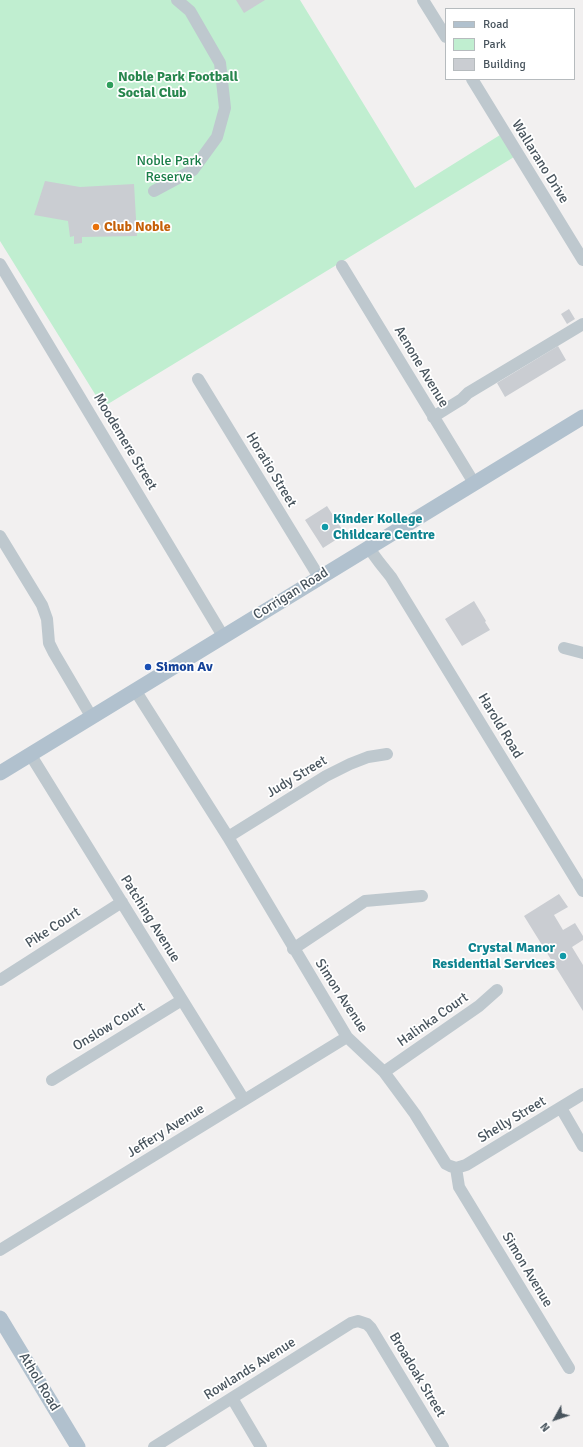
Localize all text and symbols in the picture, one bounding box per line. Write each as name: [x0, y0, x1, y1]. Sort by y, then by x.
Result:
legend: [445, 8, 575, 80]
text: Road: [483, 17, 509, 32]
text: Park: [483, 37, 506, 52]
text: Building: [483, 57, 526, 72]
place label: Noble Park Football Social Club: [118, 69, 238, 102]
marker: Noble Park Football Social Club: [105, 80, 115, 90]
street label: Wallarano Drive: [508, 117, 572, 207]
park label: Noble Park Reserve: [136, 153, 202, 186]
place label: Club Noble: [104, 219, 171, 235]
marker: Club Noble: [91, 222, 101, 232]
street label: Aenone Avenue: [390, 323, 452, 411]
street label: Moodemere Street: [89, 391, 161, 493]
street label: Horatio Street: [242, 430, 300, 510]
place label: Kinder Kollege Childcare Centre: [333, 511, 435, 544]
marker: Kinder Kollege Childcare Centre: [320, 522, 330, 532]
street label: Corrigan Road: [250, 564, 332, 624]
place label: Simon Av: [156, 659, 213, 675]
marker: Simon Av: [143, 662, 153, 672]
street label: Harold Road: [474, 690, 526, 762]
street label: Judy Street: [264, 752, 330, 802]
street label: Patching Avenue: [117, 872, 183, 966]
street label: Pike Court: [22, 904, 84, 952]
place label: Crystal Manor Residential Services: [432, 940, 555, 972]
marker: Crystal Manor Residential Services: [558, 951, 568, 961]
street label: Simon Avenue: [311, 956, 371, 1036]
street label: Halinka Court: [394, 989, 472, 1051]
street label: Onslow Court: [70, 999, 148, 1055]
street label: Shelly Street: [475, 1093, 549, 1147]
street label: Jeffery Avenue: [124, 1101, 208, 1161]
street label: Simon Avenue: [498, 1229, 556, 1311]
street label: Broadoak Street: [385, 1330, 449, 1420]
street label: Rowlands Avenue: [201, 1334, 299, 1404]
street label: Athol Road: [15, 1350, 63, 1414]
north arrow: [535, 1399, 575, 1439]
text: N: [538, 1420, 553, 1434]

